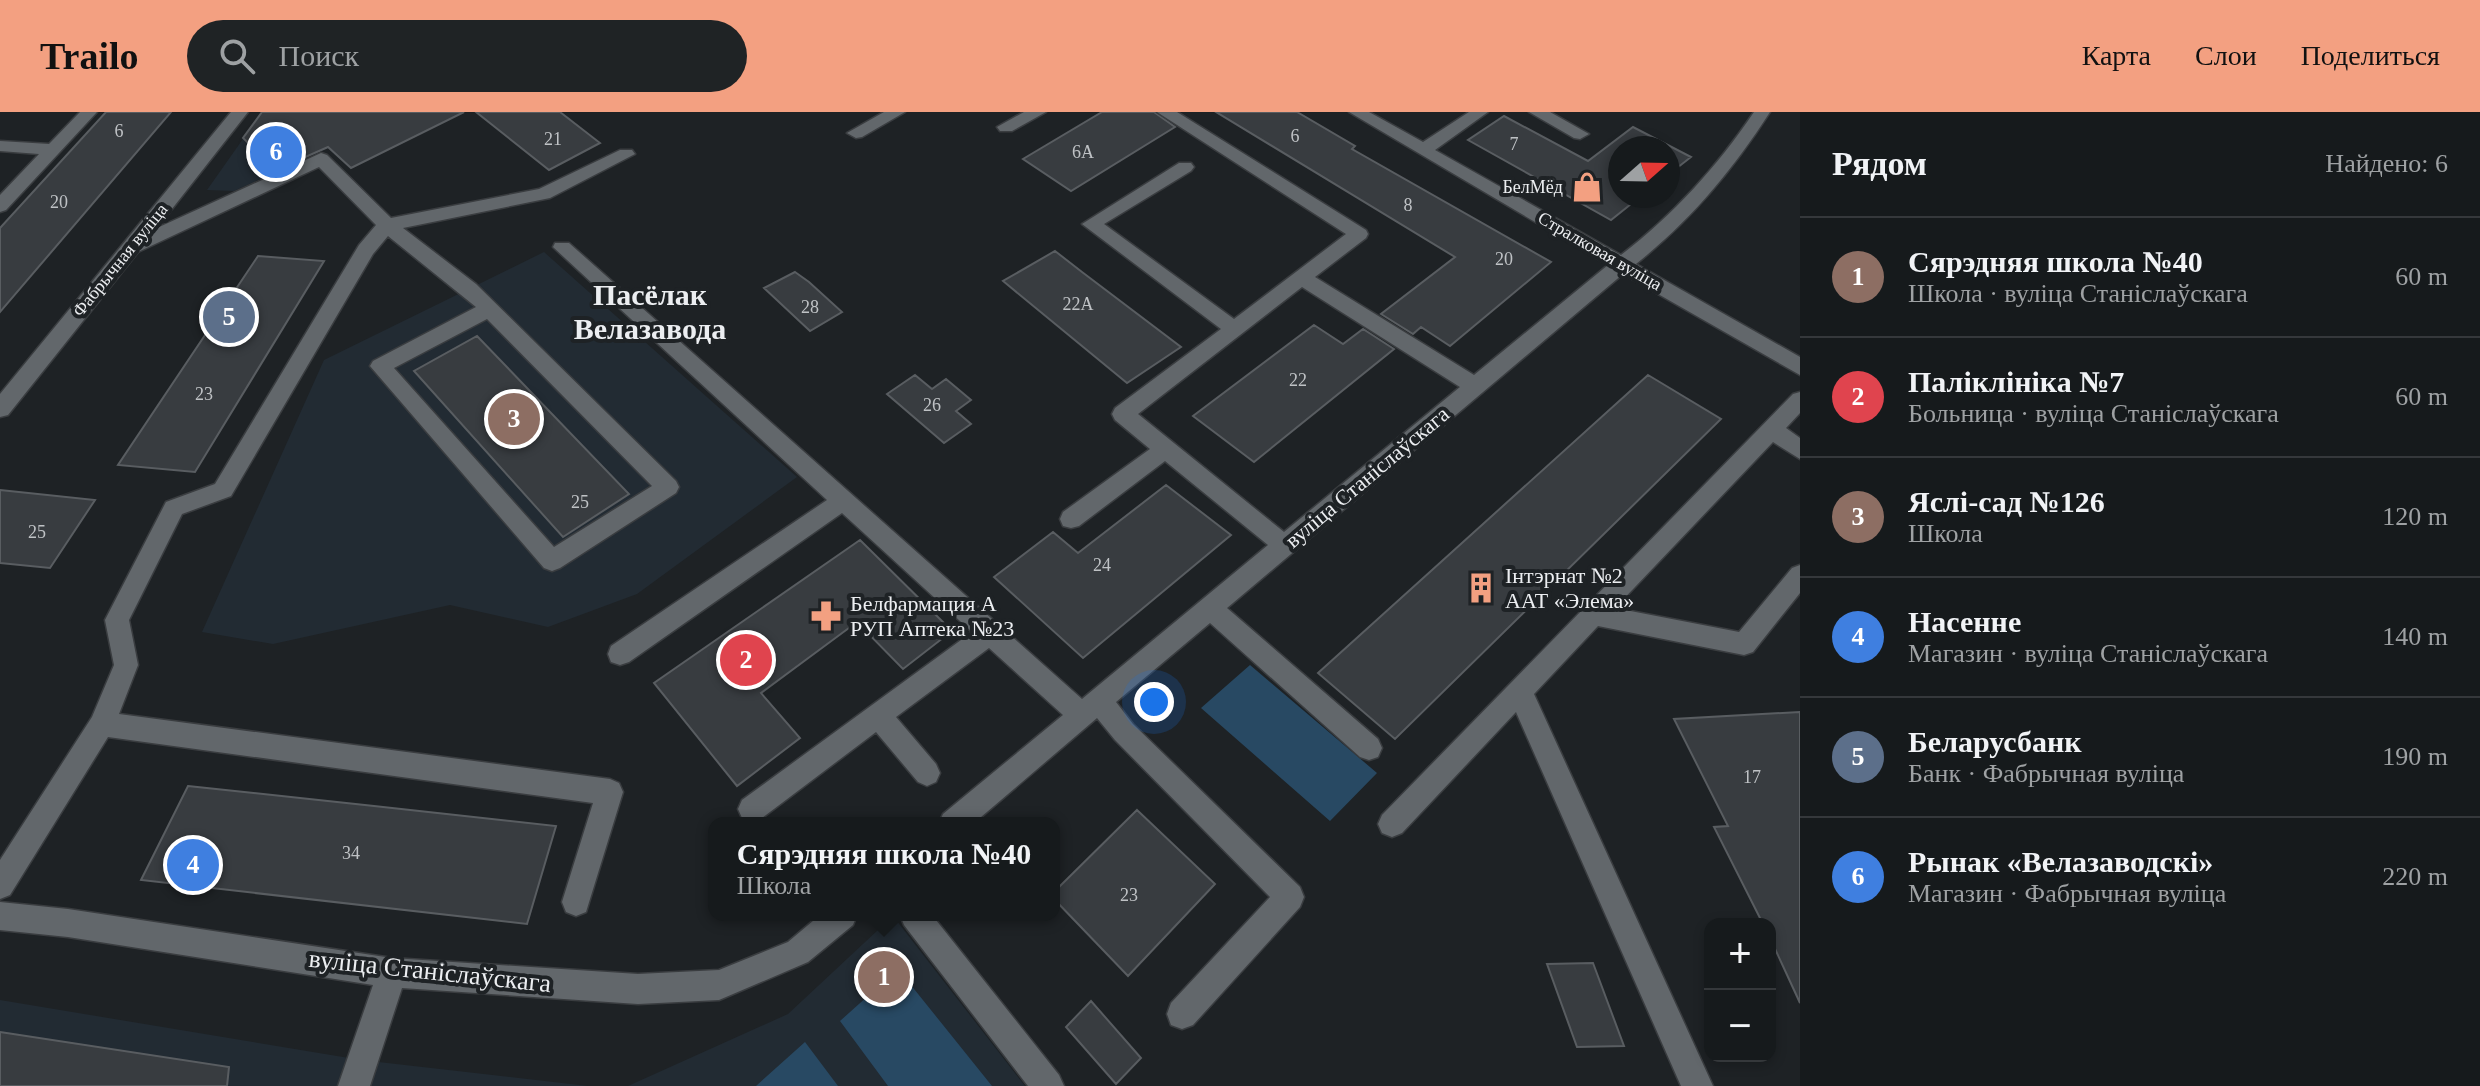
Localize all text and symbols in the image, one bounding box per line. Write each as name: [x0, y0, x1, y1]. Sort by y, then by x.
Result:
search box: [187, 20, 747, 92]
icon: search: [215, 34, 259, 78]
text: Trailo: [40, 35, 139, 77]
text: Поиск: [279, 39, 359, 72]
text: Карта: [2082, 40, 2151, 71]
text: Слои: [2195, 40, 2257, 71]
text: Поделиться: [2301, 40, 2440, 71]
house number: 6: [115, 121, 124, 141]
pin: 6: [250, 122, 302, 182]
house number: 6: [1291, 126, 1300, 146]
house number: 21: [544, 129, 562, 149]
house number: 7: [1510, 134, 1519, 154]
north arrow: [1608, 136, 1680, 208]
house number: 6А: [1072, 142, 1094, 162]
text: Рядом: [1832, 145, 1927, 182]
text: Найдено: 6: [2325, 149, 2448, 178]
shop icon: БелМёд: [1570, 170, 1604, 204]
place label: БелМёд: [1503, 177, 1563, 197]
house number: 20: [50, 192, 68, 212]
house number: 8: [1404, 195, 1413, 215]
street label: Фабрычная вуліца: [68, 199, 172, 321]
street label: Стралковая вуліца: [1535, 207, 1665, 295]
text: Сярэдняя школа №40: [1908, 245, 2203, 278]
house number: 20: [1495, 249, 1513, 269]
text: 1: [1852, 262, 1865, 291]
text: 60 m: [2395, 262, 2448, 291]
district label: Пасёлак Велазавода: [574, 278, 726, 345]
text: Школа · вуліца Станіслаўскага: [1908, 279, 2248, 308]
pin: 5: [203, 287, 255, 347]
house number: 22А: [1063, 294, 1094, 314]
house number: 28: [801, 297, 819, 317]
text: Паліклініка №7: [1908, 365, 2124, 398]
house number: 22: [1289, 370, 1307, 390]
text: 2: [1852, 382, 1865, 411]
text: 60 m: [2395, 382, 2448, 411]
house number: 23: [195, 384, 213, 404]
pin: 3: [488, 389, 540, 449]
house number: 26: [923, 395, 941, 415]
text: Больница · вуліца Станіслаўскага: [1908, 399, 2279, 428]
street label: вуліца Станіслаўскага: [1280, 401, 1454, 553]
text: Яслі-сад №126: [1908, 485, 2105, 518]
house number: 25: [571, 492, 589, 512]
text: 3: [1852, 502, 1865, 531]
text: 120 m: [2382, 502, 2448, 531]
text: Школа: [1908, 519, 1983, 548]
house number: 25: [28, 522, 46, 542]
house number: 24: [1093, 555, 1111, 575]
place label: Інтэрнат №2 ААТ «Элема»: [1505, 563, 1634, 613]
building icon: Інтэрнат №2 ААТ «Элема»: [1464, 571, 1498, 605]
place label: Белфармация А РУП Аптека №23: [850, 591, 1014, 641]
pharmacy icon: Белфармация А РУП Аптека №23: [809, 599, 843, 633]
text: Насенне: [1908, 605, 2021, 638]
text: 4: [1852, 622, 1865, 651]
text: 140 m: [2382, 622, 2448, 651]
pin: 2: [720, 630, 772, 690]
text: Магазин · вуліца Станіслаўскага: [1908, 639, 2268, 668]
your location: [1134, 682, 1174, 722]
text: Беларусбанк: [1908, 725, 2082, 758]
text: 5: [1852, 742, 1865, 771]
text: 190 m: [2382, 742, 2448, 771]
text: Банк · Фабрычная вуліца: [1908, 759, 2184, 788]
house number: 17: [1743, 767, 1761, 787]
popup: [708, 817, 1060, 921]
pin: 4: [167, 835, 219, 895]
text: Сярэдняя школа №40: [737, 837, 1031, 870]
house number: 34: [342, 843, 360, 863]
text: Рынак «Велазаводскі»: [1908, 845, 2213, 878]
text: 6: [1852, 862, 1865, 891]
text: 220 m: [2382, 862, 2448, 891]
text: Школа: [737, 871, 811, 900]
text: Магазин · Фабрычная вуліца: [1908, 879, 2226, 908]
house number: 23: [1120, 885, 1138, 905]
map controls: [1704, 918, 1776, 1062]
button: +: [1704, 918, 1776, 990]
street label: вуліца Станіслаўскага: [307, 944, 553, 998]
pin: 1: [858, 947, 910, 1007]
button: −: [1704, 990, 1776, 1062]

